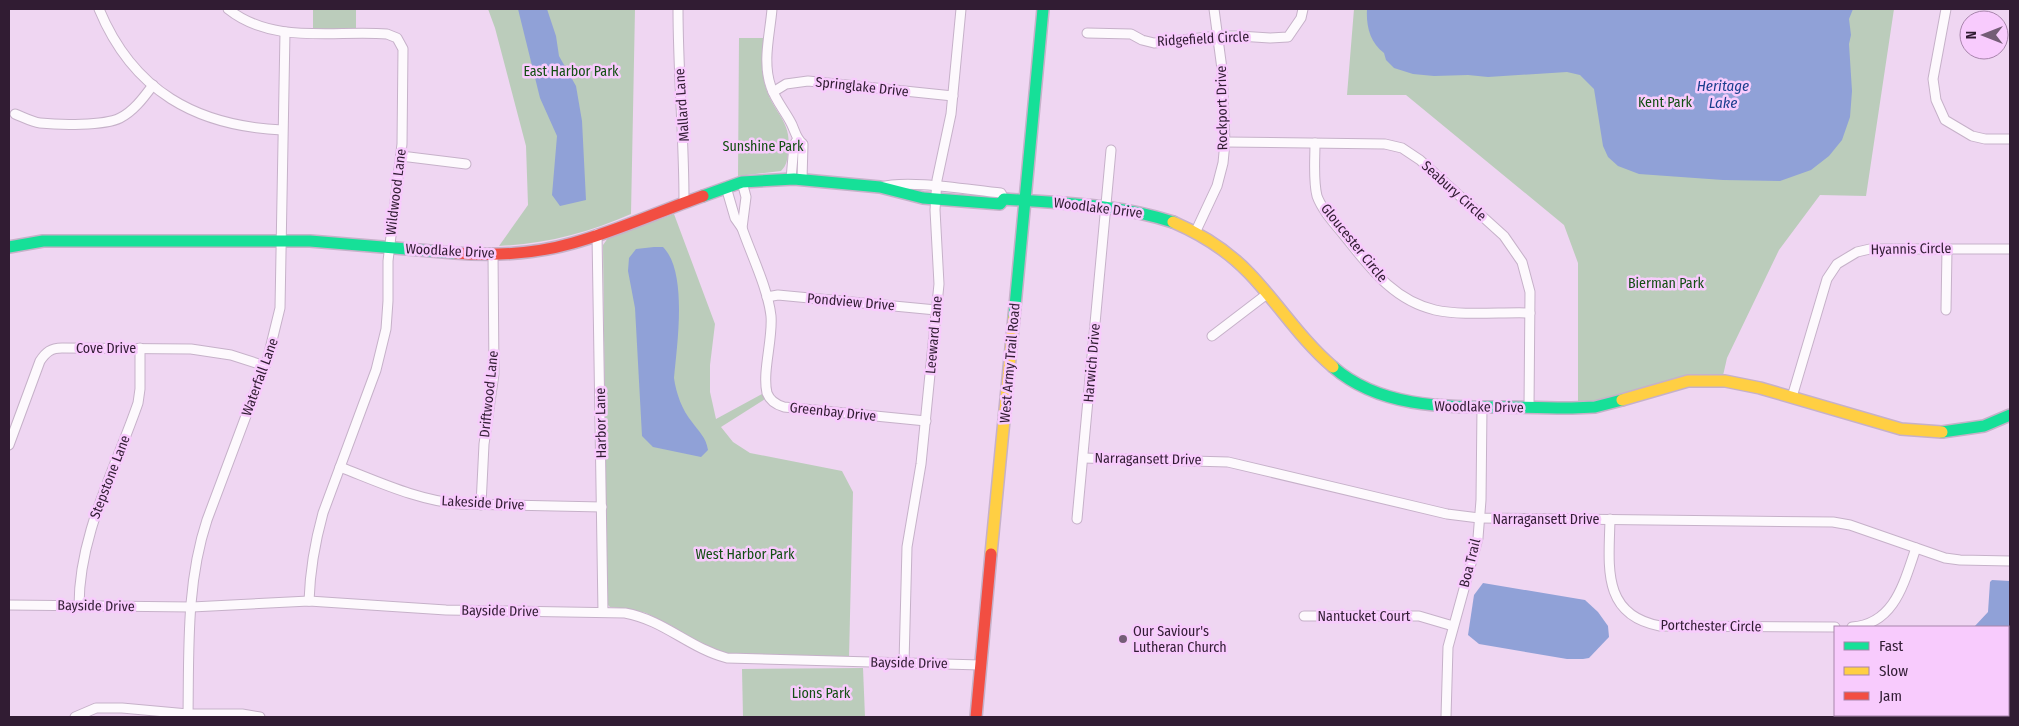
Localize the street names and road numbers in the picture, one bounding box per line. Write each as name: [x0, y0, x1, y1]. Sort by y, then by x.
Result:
street label: Ridgefield Circle: [1156, 28, 1250, 50]
street label: Rockport Drive: [1213, 66, 1231, 150]
street label: Mallard Lane: [671, 68, 693, 142]
street label: Springlake Drive: [815, 74, 909, 100]
street label: Wildwood Lane: [382, 148, 410, 236]
street label: Seabury Circle: [1418, 157, 1490, 225]
street label: Woodlake Drive: [1053, 194, 1143, 222]
street label: Gloucester Circle: [1317, 200, 1391, 286]
street label: Woodlake Drive: [405, 240, 495, 262]
street label: Hyannis Circle: [1871, 240, 1952, 258]
street label: Pondview Drive: [806, 290, 896, 314]
street label: Leeward Lane: [922, 295, 946, 375]
street label: West Army Trail Road: [996, 302, 1024, 424]
street label: Harwich Drive: [1080, 323, 1104, 403]
street label: Waterfall Lane: [238, 336, 282, 418]
street label: Cove Drive: [76, 340, 136, 357]
street label: Driftwood Lane: [476, 350, 502, 438]
street label: Harbor Lane: [592, 388, 610, 458]
street label: Woodlake Drive: [1434, 398, 1524, 416]
street label: Greenbay Drive: [789, 399, 877, 425]
street label: Stepstone Lane: [86, 433, 134, 521]
street label: Narragansett Drive: [1094, 450, 1202, 468]
street label: Lakeside Drive: [441, 492, 525, 514]
street label: Narragansett Drive: [1493, 511, 1600, 528]
street label: Boa Trail: [1456, 537, 1484, 589]
street label: Bayside Drive: [57, 597, 135, 615]
street label: Bayside Drive: [461, 602, 539, 620]
street label: Nantucket Court: [1318, 608, 1411, 625]
street label: Portchester Circle: [1660, 617, 1762, 635]
street label: Bayside Drive: [870, 654, 948, 672]

